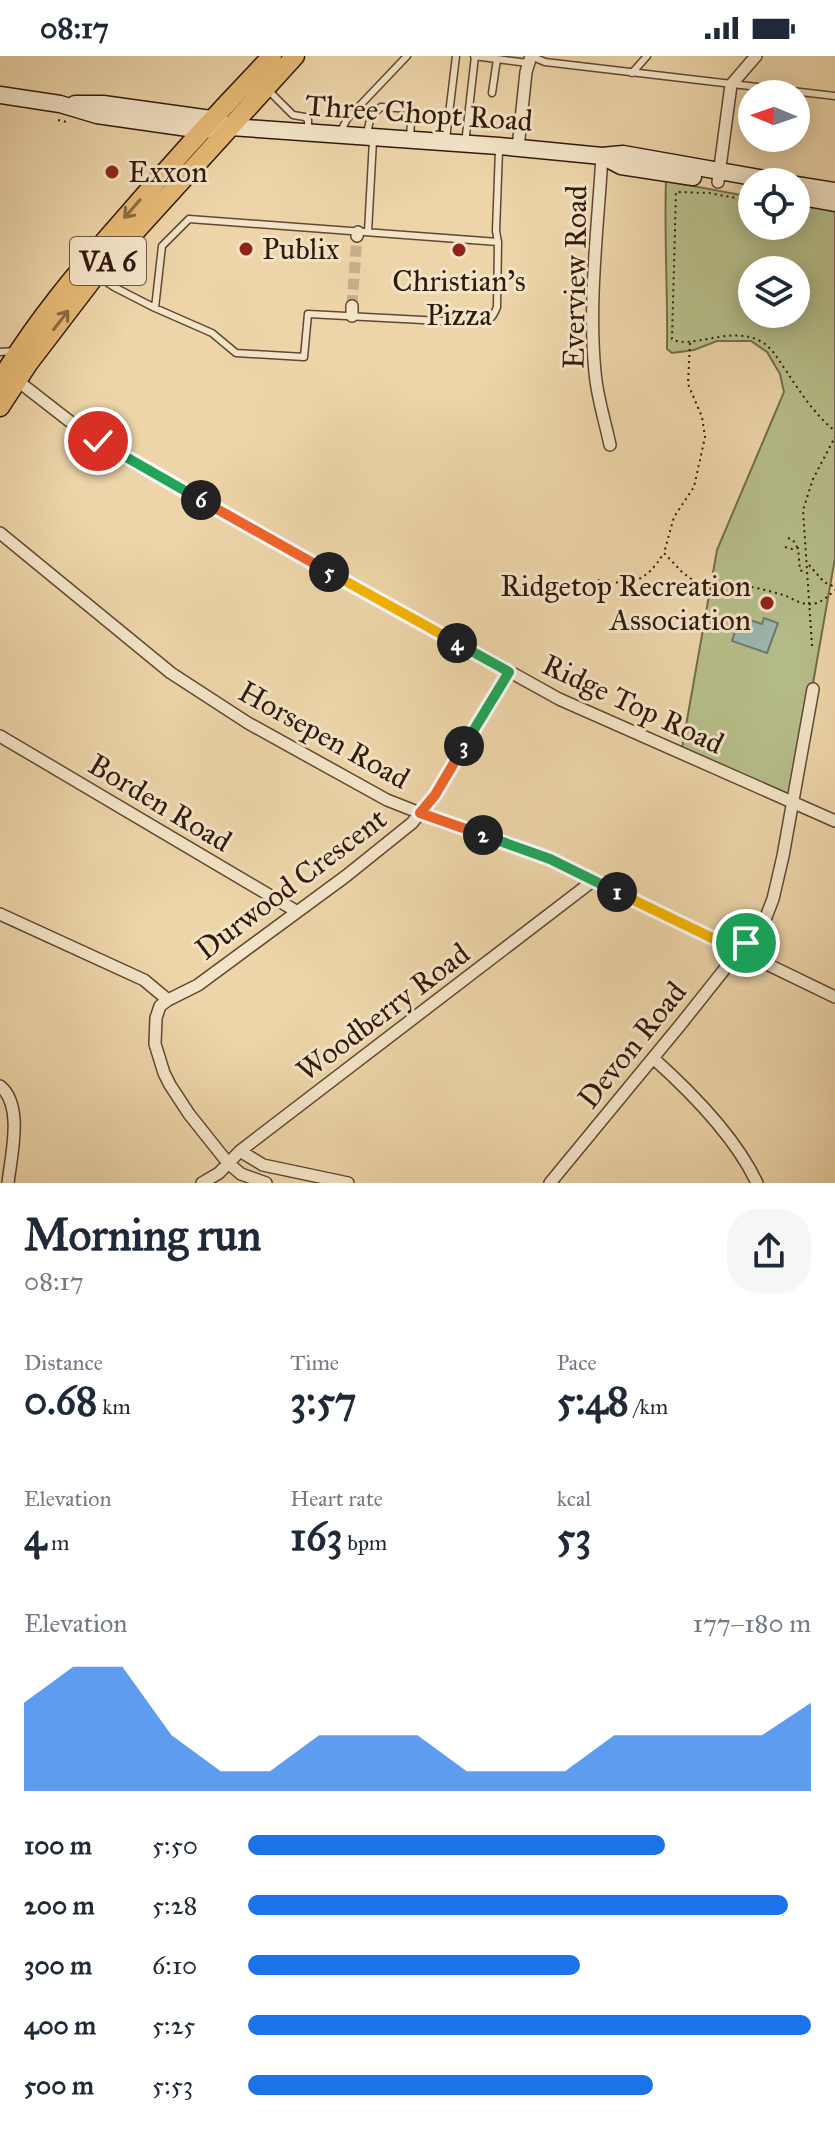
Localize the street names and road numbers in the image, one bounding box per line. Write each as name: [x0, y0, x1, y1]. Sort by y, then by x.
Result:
street label: Three Chopt Road: [304, 87, 534, 139]
street label: Everview Road: [555, 185, 595, 369]
road number: VA 6: [70, 237, 146, 285]
street label: Ridge Top Road: [537, 646, 729, 762]
street label: Horsepen Road: [232, 673, 416, 797]
street label: Borden Road: [82, 746, 238, 860]
street label: Durwood Crescent: [188, 800, 394, 967]
street label: Woodberry Road: [290, 935, 476, 1089]
street label: Devon Road: [570, 975, 694, 1115]

